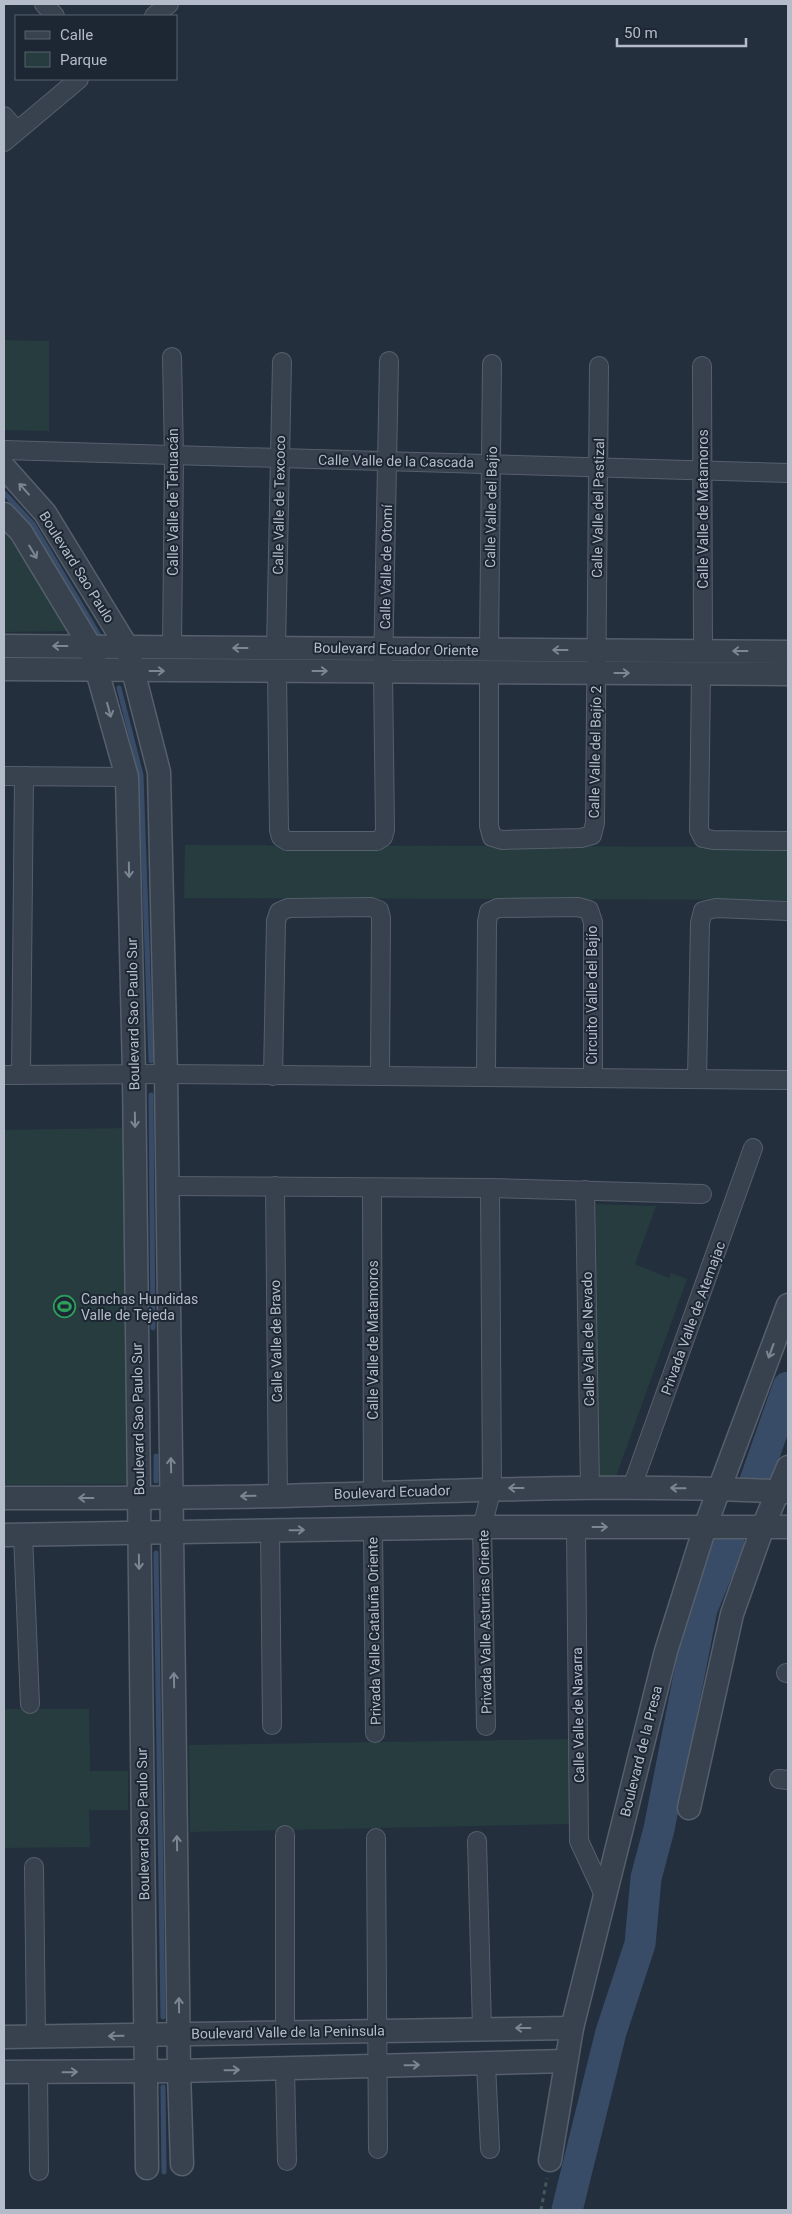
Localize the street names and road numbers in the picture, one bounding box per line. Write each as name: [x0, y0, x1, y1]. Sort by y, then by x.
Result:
street label: Calle Valle de Tehuacán: [165, 428, 181, 576]
street label: Calle Valle de Matamoros: [695, 429, 711, 589]
street label: Calle Valle de Texcoco: [270, 435, 288, 575]
street label: Calle Valle del Pastizal: [589, 438, 607, 578]
street label: Calle Valle del Bajio: [482, 446, 500, 568]
street label: Calle Valle de la Cascada: [318, 452, 474, 470]
street label: Calle Valle de Otomí: [377, 504, 395, 630]
street label: Boulevard Sao Paulo: [36, 508, 118, 626]
street label: Boulevard Ecuador Oriente: [313, 640, 479, 658]
street label: Calle Valle del Bajío 2: [586, 685, 604, 819]
street label: Circuito Valle del Bajío: [584, 926, 600, 1064]
street label: Boulevard Sao Paulo Sur: [124, 937, 142, 1090]
street label: Privada Valle de Atemajac: [658, 1239, 728, 1397]
street label: Calle Valle de Matamoros: [365, 1260, 381, 1420]
street label: Calle Valle de Nevado: [579, 1272, 597, 1406]
street label: Calle Valle de Bravo: [267, 1280, 285, 1402]
street label: Boulevard Sao Paulo Sur: [129, 1342, 147, 1495]
street label: Boulevard Ecuador: [333, 1482, 451, 1502]
street label: Privada Valle Asturias Oriente: [475, 1530, 495, 1714]
street label: Privada Valle Cataluña Oriente: [364, 1537, 384, 1725]
street label: Calle Valle de Navarra: [569, 1647, 587, 1783]
street label: Boulevard de la Presa: [617, 1684, 665, 1818]
street label: Boulevard Sao Paulo Sur: [134, 1747, 152, 1900]
street label: Boulevard Valle de la Peninsula: [191, 2022, 385, 2042]

